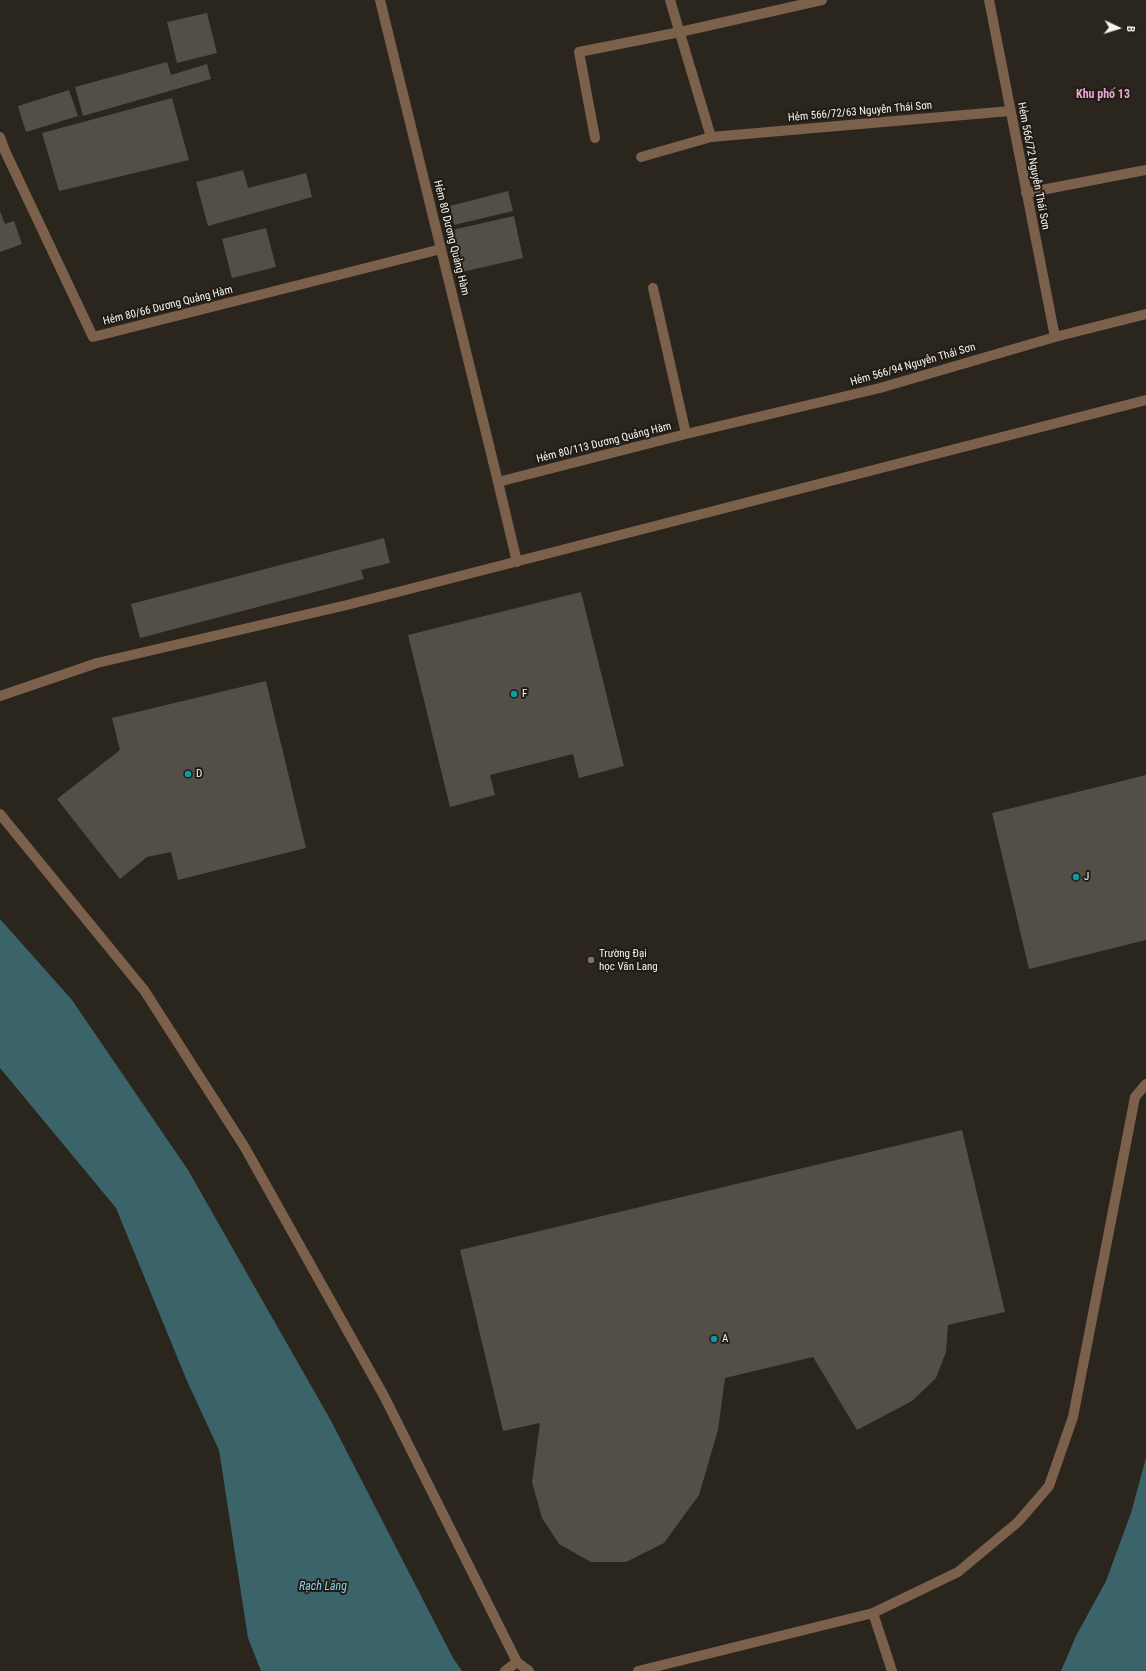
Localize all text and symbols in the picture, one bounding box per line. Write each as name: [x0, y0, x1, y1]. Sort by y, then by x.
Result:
north arrow: [1098, 8, 1138, 48]
text: B: [1124, 25, 1137, 32]
district label: Khu phố 13: [1076, 88, 1130, 102]
street label: Hẻm 566/72/63 Nguyễn Thái Sơn: [787, 99, 933, 125]
street label: Hẻm 566/72 Nguyễn Thái Sơn: [1014, 101, 1052, 231]
street label: Hẻm 80 Dương Quảng Hàm: [430, 179, 472, 297]
street label: Hẻm 80/66 Dương Quảng Hàm: [102, 283, 234, 329]
street label: Hẻm 566/94 Nguyễn Thái Sơn: [849, 341, 977, 389]
street label: Hẻm 80/113 Dương Quảng Hàm: [535, 420, 673, 466]
place label: F: [522, 687, 527, 701]
marker: F: [509, 689, 519, 699]
place label: D: [196, 767, 202, 781]
marker: D: [183, 769, 193, 779]
place label: J: [1084, 870, 1089, 884]
marker: J: [1071, 872, 1081, 882]
place label: Trường Đại học Văn Lang: [599, 947, 658, 973]
marker: Trường Đại học Văn Lang: [586, 955, 596, 965]
place label: A: [722, 1332, 728, 1346]
marker: A: [709, 1334, 719, 1344]
water label: Rạch Lăng: [299, 1580, 347, 1594]

